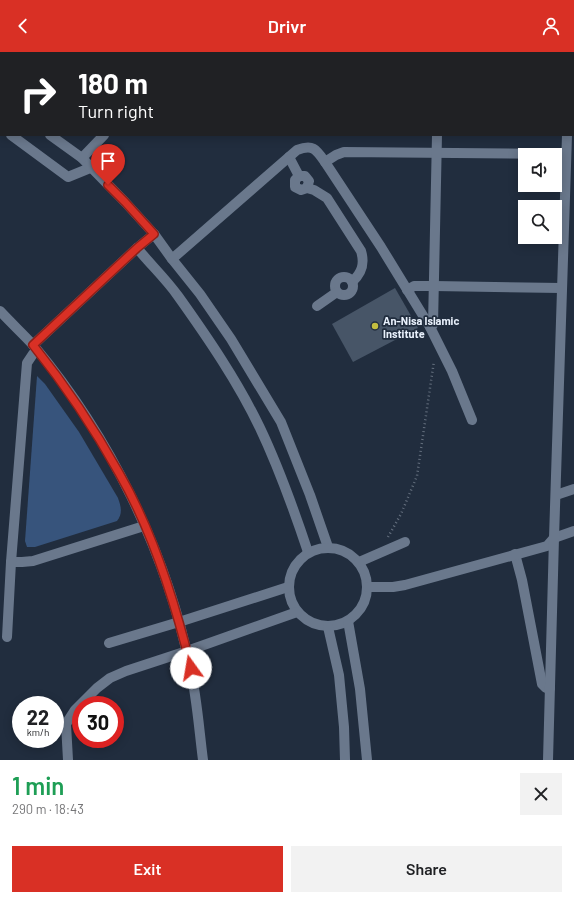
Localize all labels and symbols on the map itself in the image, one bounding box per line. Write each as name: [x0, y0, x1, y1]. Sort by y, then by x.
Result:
pin: [91, 144, 125, 185]
place label: An-Nisa Islamic Institute: [383, 314, 459, 340]
marker: An-Nisa Islamic Institute: [370, 321, 380, 331]
position arrow: [170, 647, 212, 689]
speed limit sign: 30: [72, 696, 124, 748]

